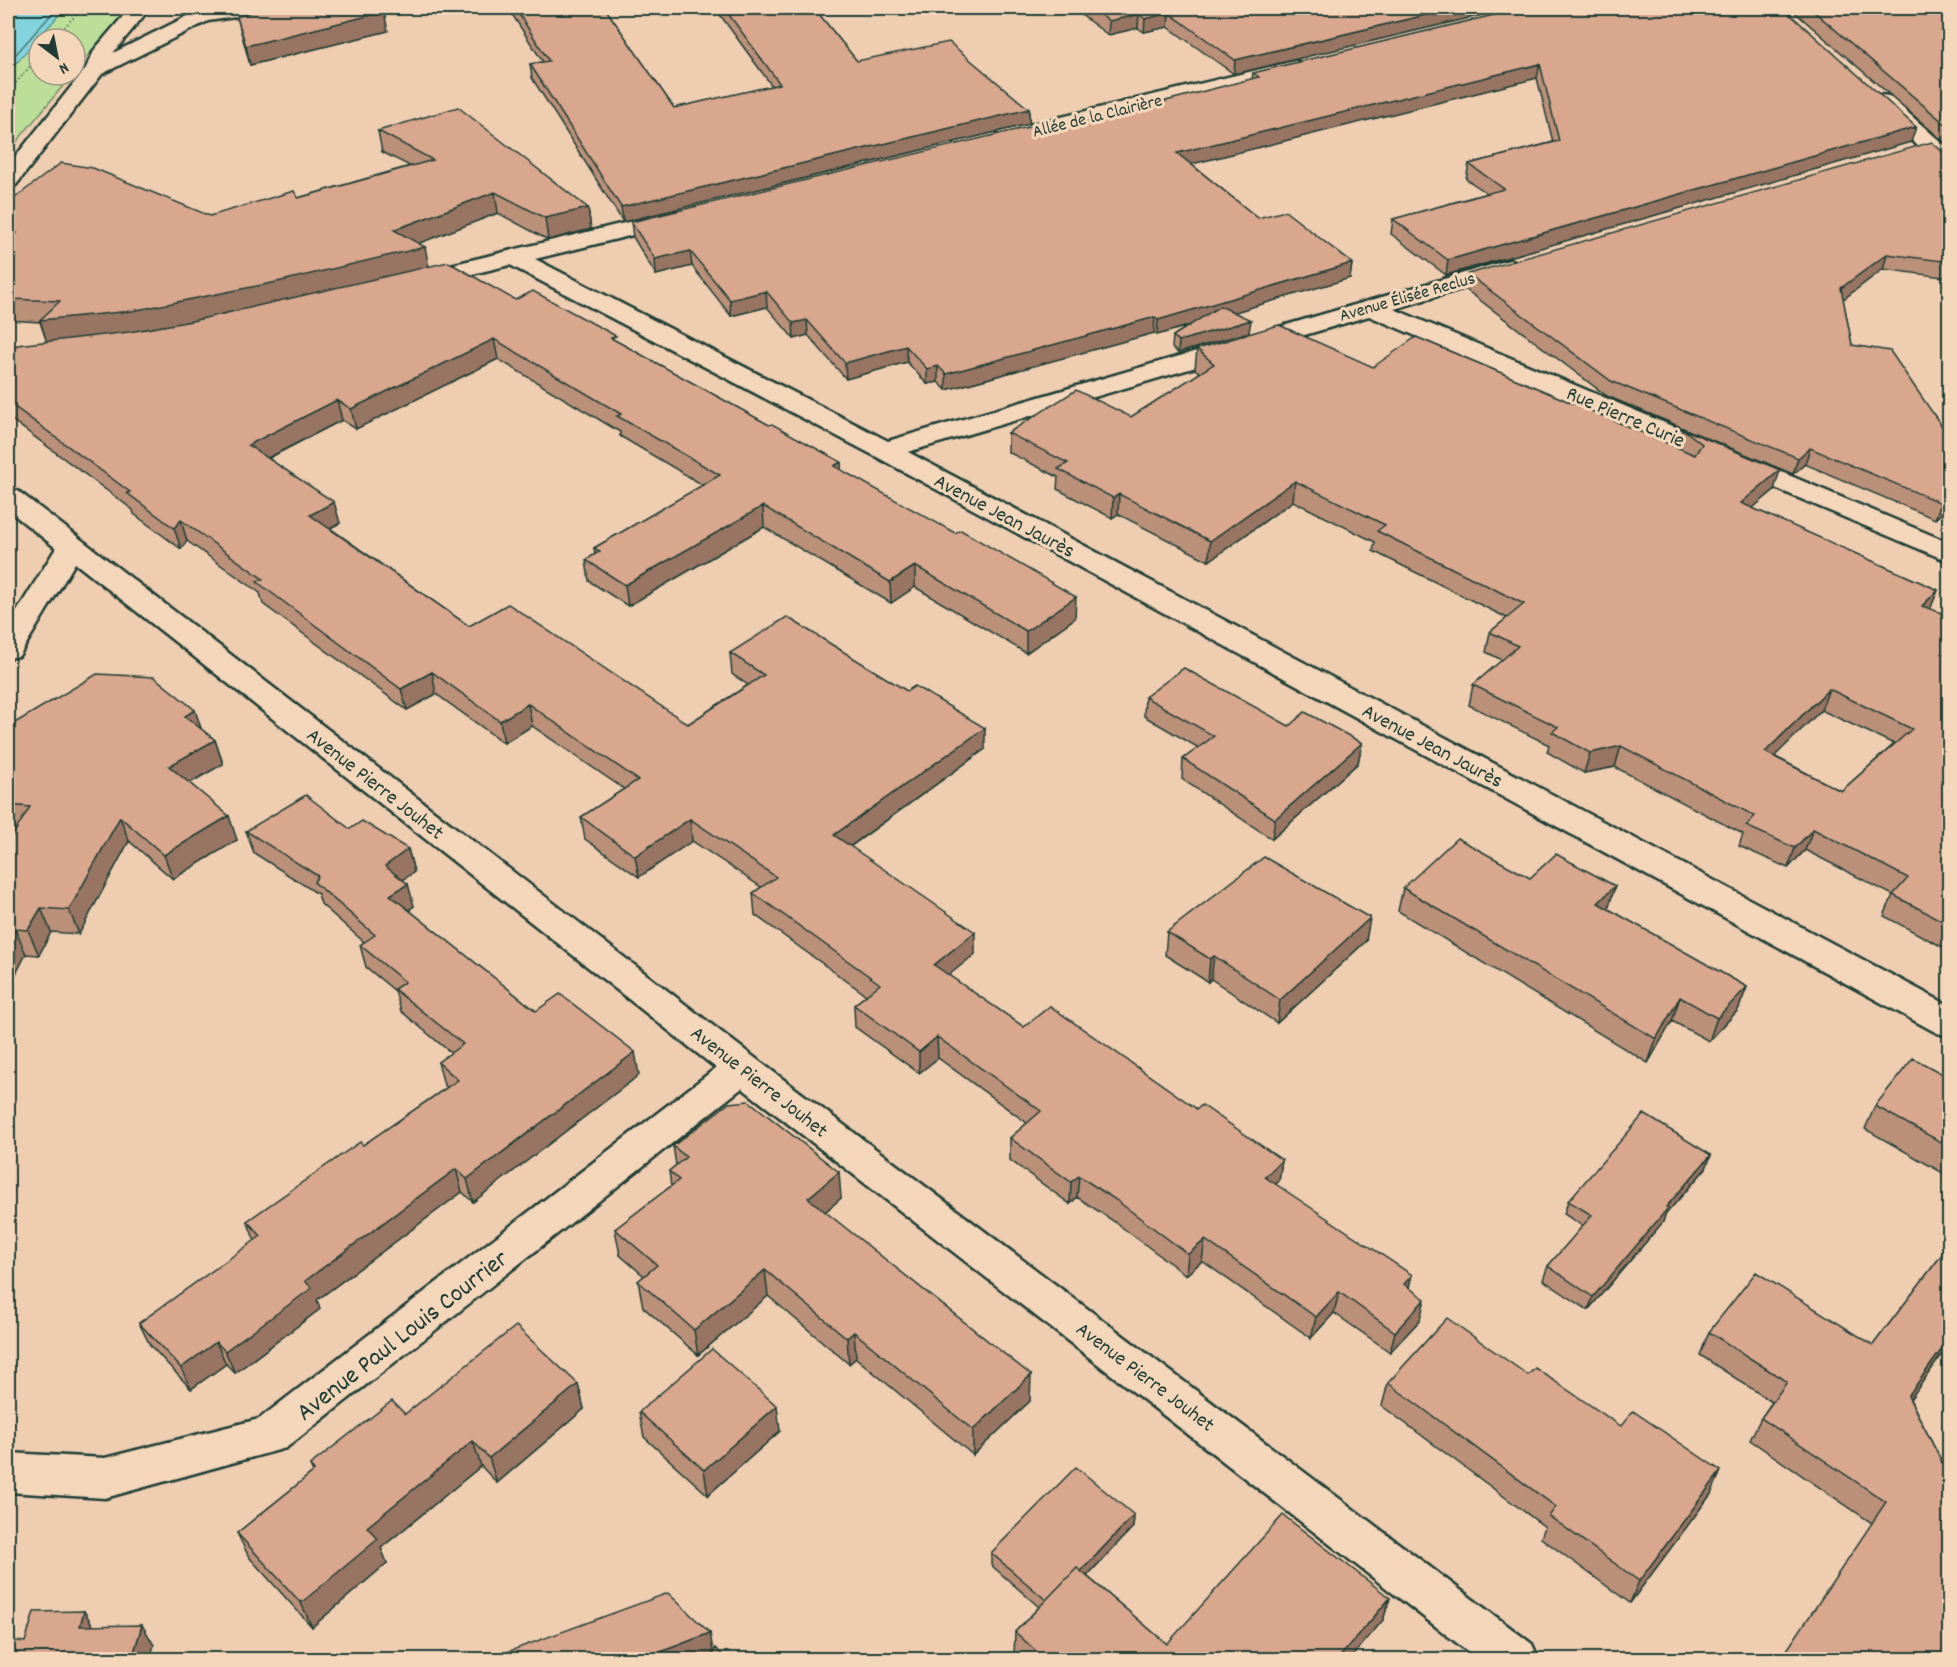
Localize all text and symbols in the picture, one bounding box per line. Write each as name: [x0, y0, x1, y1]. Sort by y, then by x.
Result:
north arrow: [27, 27, 87, 87]
text: N: [54, 56, 73, 79]
street label: Allée de la Clairière: [1030, 89, 1165, 146]
street label: Avenue Élisée Reclus: [1337, 267, 1478, 330]
street label: Rue Pierre Curie: [1561, 380, 1689, 457]
street label: Avenue Jean Jaurès: [928, 468, 1079, 567]
street label: Avenue Jean Jaurès: [1356, 698, 1507, 797]
street label: Avenue Pierre Jouhet: [299, 722, 449, 849]
street label: Avenue Pierre Jouhet: [683, 1020, 833, 1147]
street label: Avenue Paul Louis Courrier: [289, 1242, 517, 1431]
street label: Avenue Pierre Jouhet: [1068, 1316, 1220, 1441]

